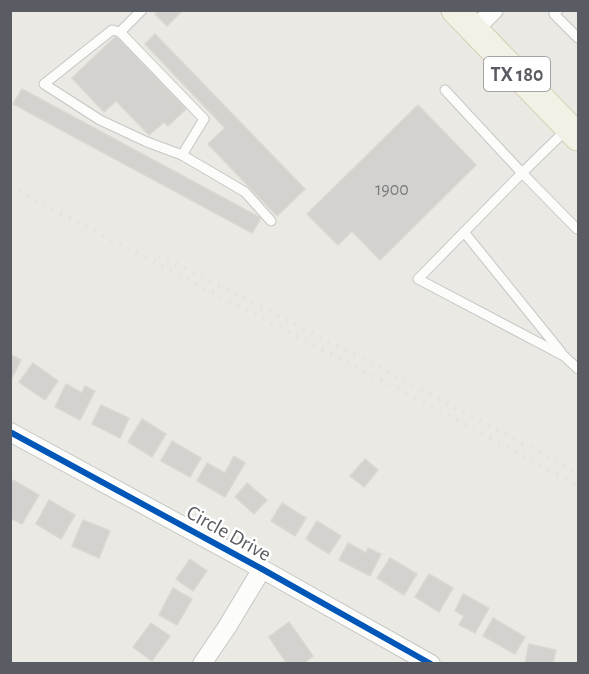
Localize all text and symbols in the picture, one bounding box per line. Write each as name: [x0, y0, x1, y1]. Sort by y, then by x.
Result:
road number: TX 180: [484, 57, 550, 91]
house number: 1900: [375, 181, 409, 199]
street label: Circle Drive: [183, 502, 274, 565]

